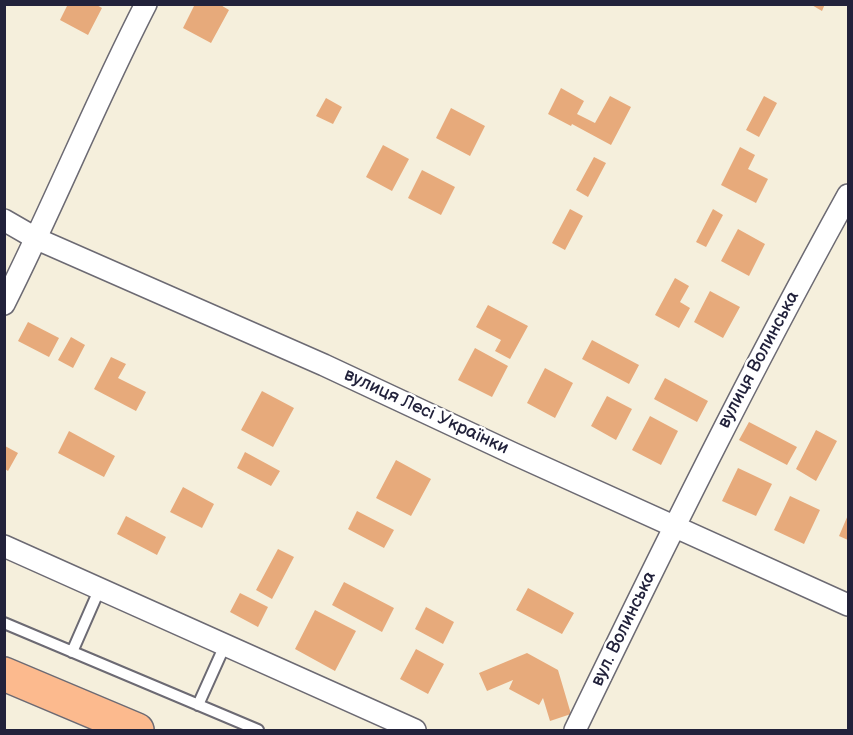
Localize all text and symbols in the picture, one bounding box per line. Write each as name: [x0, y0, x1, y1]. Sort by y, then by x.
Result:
street label: вулиця Волинська: [714, 288, 804, 432]
street label: вулиця Лесі Українки: [340, 364, 512, 460]
street label: вул. Волинська: [587, 568, 661, 690]

